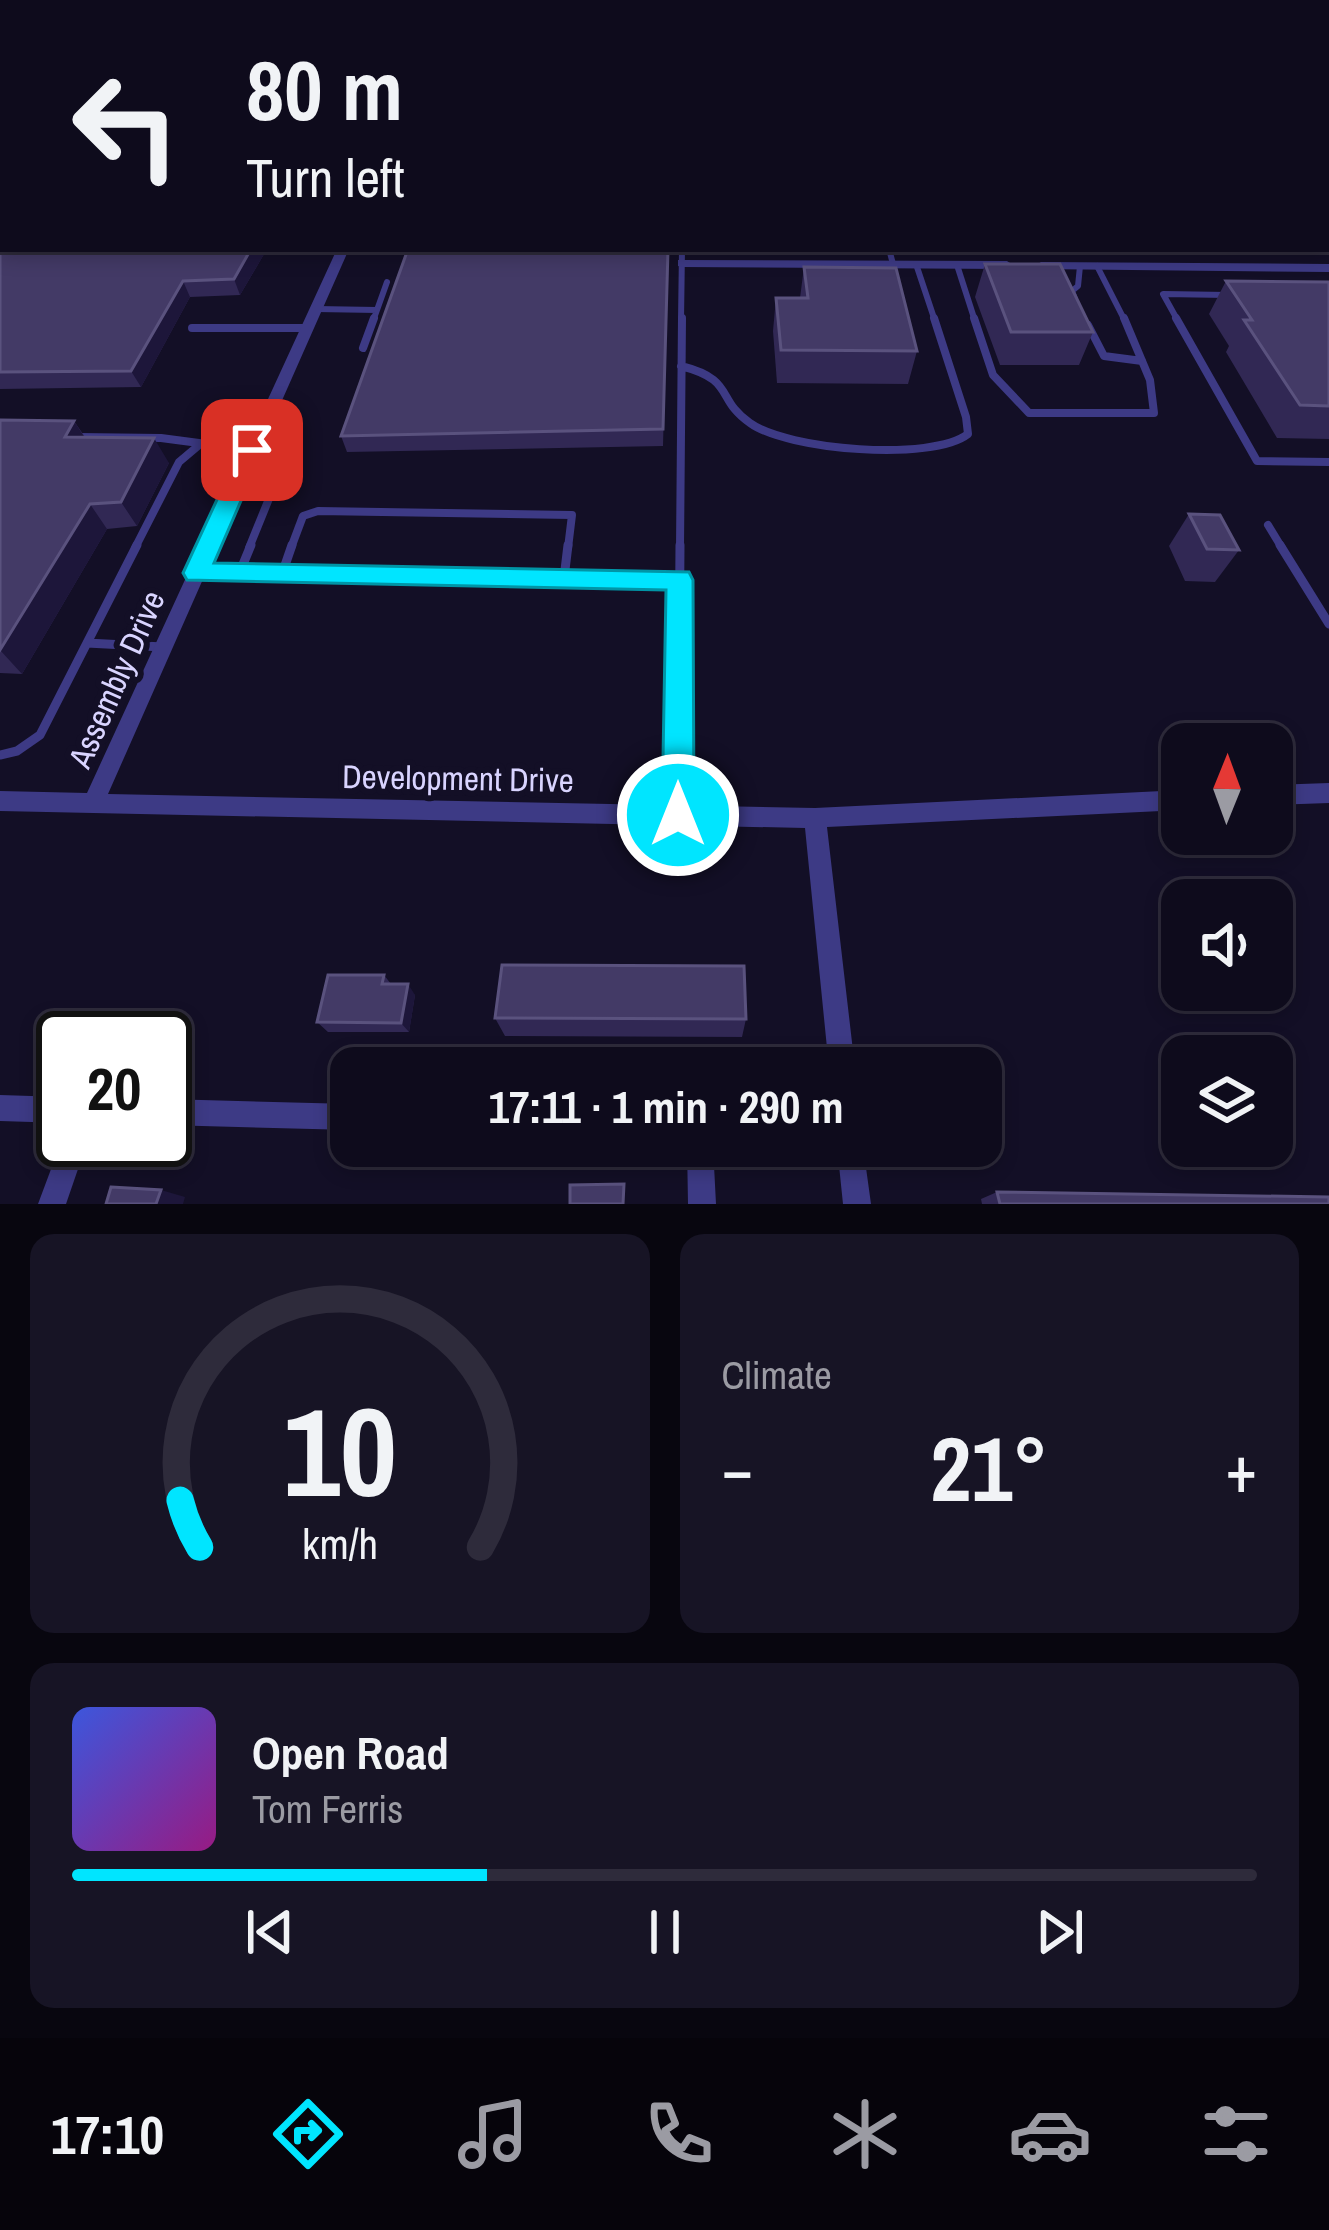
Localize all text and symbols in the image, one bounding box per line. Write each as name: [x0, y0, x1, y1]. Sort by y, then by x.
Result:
text: 80 m: [246, 33, 403, 146]
icon: left: [48, 48, 204, 204]
text: Turn left: [246, 141, 405, 214]
pin: [201, 399, 303, 501]
icon: arrive: [219, 417, 285, 483]
street label: Assembly Drive: [57, 584, 175, 775]
north arrow: [1161, 723, 1293, 855]
map controls: [1161, 723, 1293, 1167]
position arrow: [615, 752, 741, 878]
street label: Development Drive: [342, 754, 574, 802]
button: sound: [1161, 879, 1293, 1011]
speed limit sign: 20: [36, 1011, 192, 1167]
button: layers: [1161, 1035, 1293, 1167]
text: 17:11 · 1 min · 290 m: [489, 1076, 843, 1137]
text: Climate: [722, 1349, 832, 1401]
text: 10: [283, 1367, 397, 1535]
text: 21°: [930, 1408, 1048, 1529]
text: −: [722, 1424, 753, 1513]
text: +: [1225, 1424, 1257, 1513]
text: km/h: [302, 1514, 378, 1571]
text: Open Road: [252, 1722, 449, 1783]
text: Tom Ferris: [252, 1783, 403, 1835]
icon: previous: [237, 1899, 303, 1965]
icon: pause: [632, 1899, 698, 1965]
icon: next: [1027, 1899, 1093, 1965]
icon: directions: [266, 2092, 350, 2176]
icon: music: [451, 2092, 535, 2176]
icon: phone: [637, 2092, 721, 2176]
icon: climate: [823, 2092, 907, 2176]
icon: car: [1008, 2092, 1092, 2176]
icon: filters: [1194, 2092, 1278, 2176]
text: 17:10: [51, 2098, 164, 2171]

